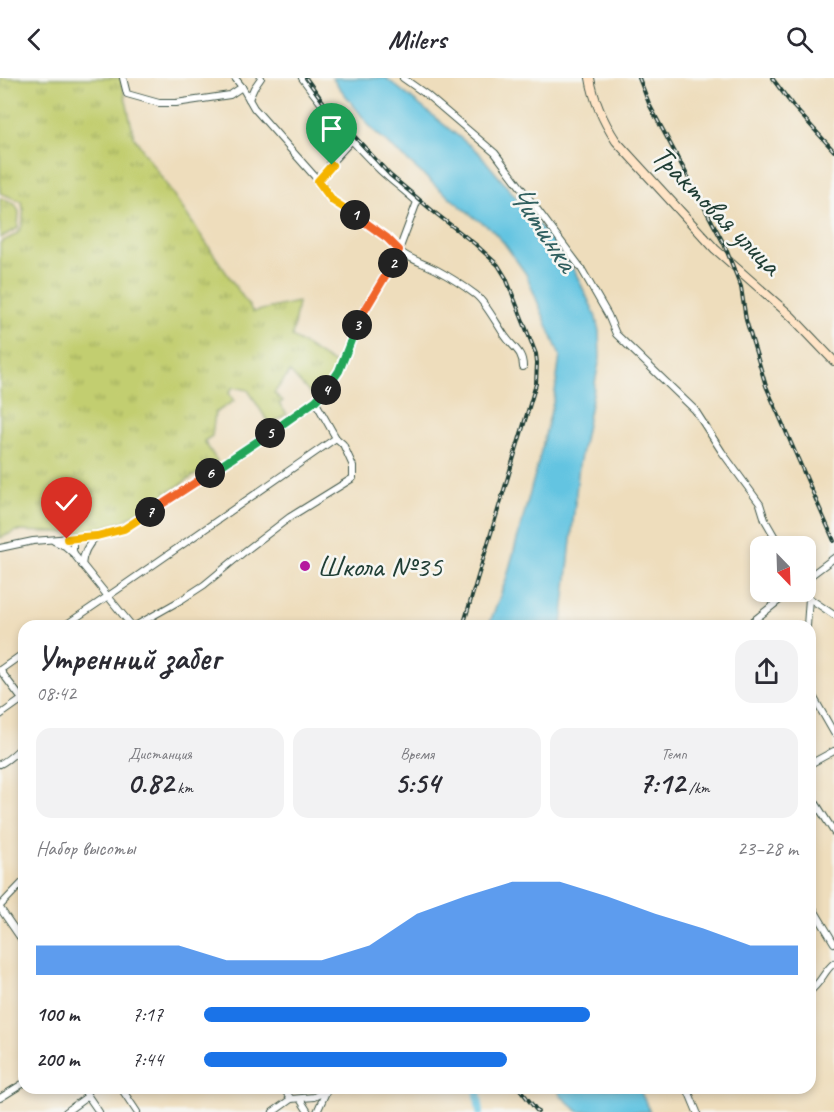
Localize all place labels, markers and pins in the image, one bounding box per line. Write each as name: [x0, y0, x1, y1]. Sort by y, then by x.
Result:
pin: [306, 103, 357, 165]
pin: 1: [340, 200, 370, 230]
pin: 2: [378, 248, 408, 278]
pin: 3: [342, 310, 372, 340]
pin: 4: [311, 375, 341, 405]
pin: 5: [255, 418, 285, 448]
pin: 6: [195, 458, 225, 488]
pin: [41, 477, 92, 539]
pin: 7: [135, 497, 165, 527]
place label: Школа №35: [317, 547, 444, 585]
marker: Школа №35: [298, 559, 312, 573]

